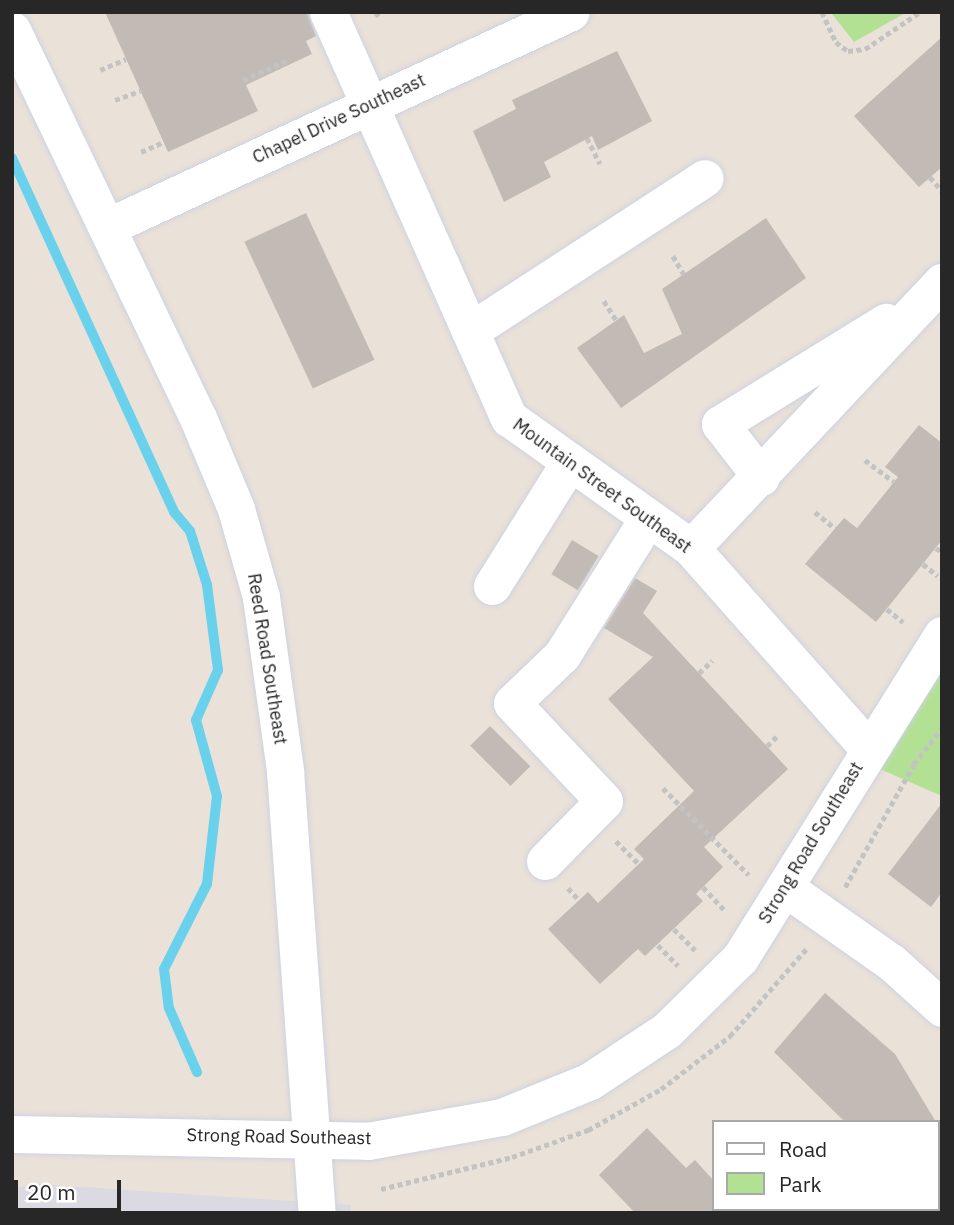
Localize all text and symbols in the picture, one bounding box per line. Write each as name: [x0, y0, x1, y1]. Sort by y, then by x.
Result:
street label: Chapel Drive Southeast: [249, 69, 429, 169]
street label: Mountain Street Southeast: [509, 414, 695, 558]
street label: Reed Road Southeast: [243, 572, 291, 746]
street label: Strong Road Southeast: [754, 758, 868, 928]
legend: [712, 1120, 940, 1211]
street label: Strong Road Southeast: [186, 1125, 372, 1149]
text: Road: [779, 1135, 827, 1163]
scale bar: [18, 1166, 124, 1210]
text: Park: [779, 1170, 822, 1198]
text: 20 m: [27, 1178, 76, 1206]

